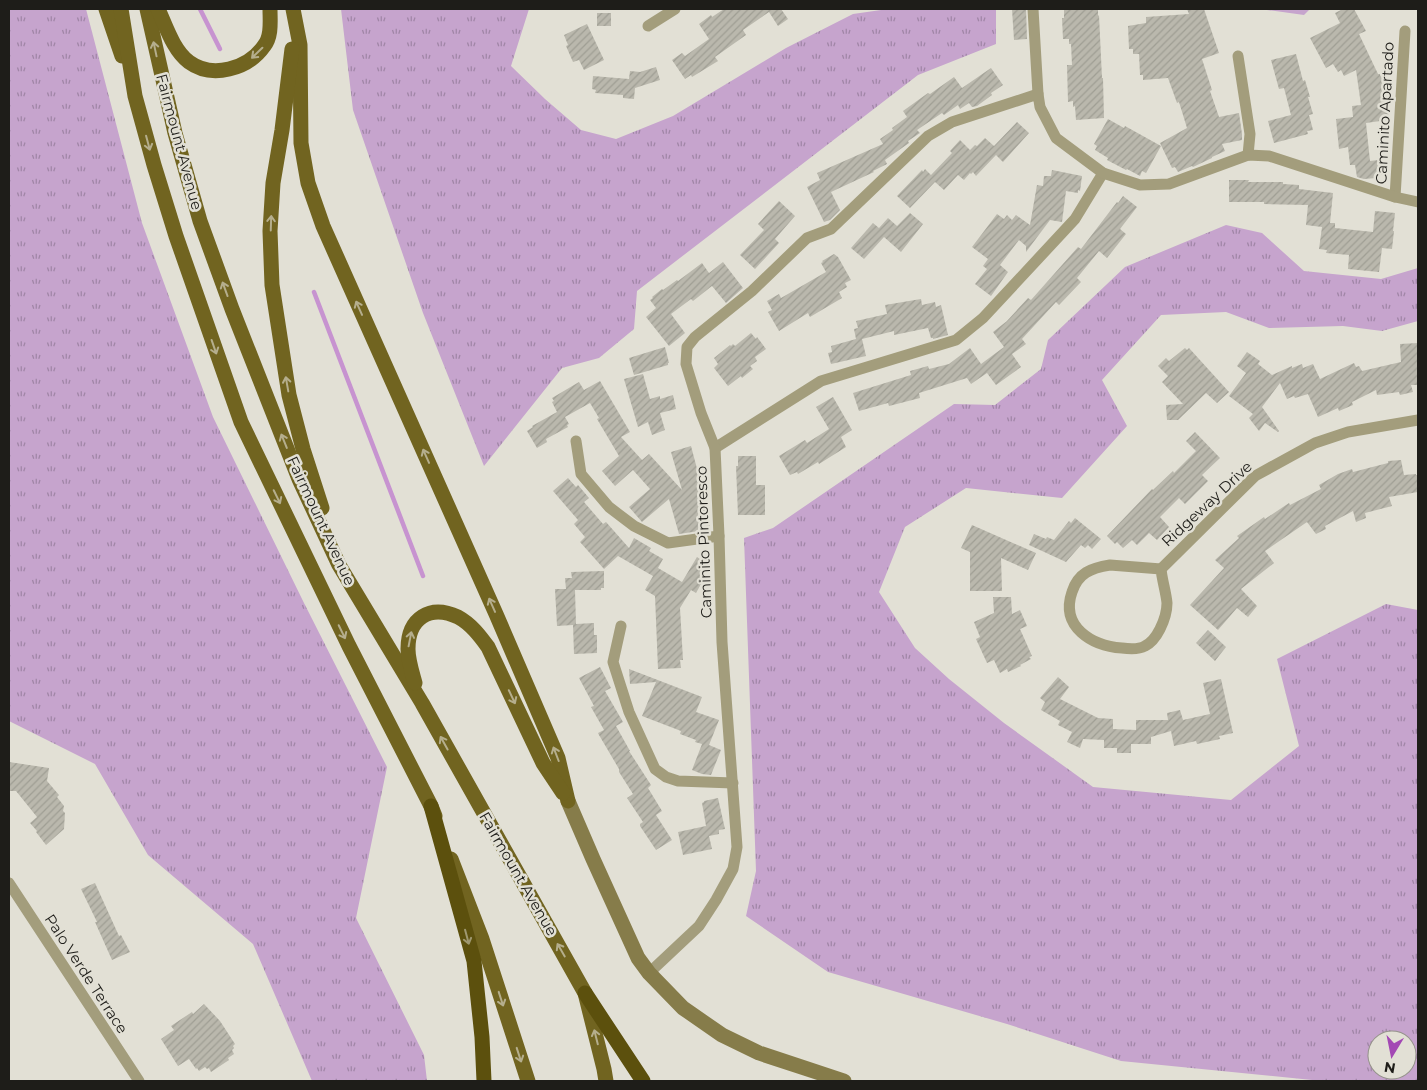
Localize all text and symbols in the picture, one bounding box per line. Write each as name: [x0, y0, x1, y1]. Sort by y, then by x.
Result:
street label: Caminito Apartado: [1371, 41, 1398, 185]
one-way arrow: [150, 42, 159, 58]
one-way arrow: [251, 47, 263, 59]
street label: Fairmount Avenue: [152, 72, 207, 212]
one-way arrow: [144, 134, 153, 150]
one-way arrow: [266, 215, 275, 231]
one-way arrow: [220, 282, 229, 297]
one-way arrow: [354, 301, 364, 316]
one-way arrow: [210, 339, 220, 355]
one-way arrow: [282, 376, 292, 392]
one-way arrow: [279, 433, 288, 449]
one-way arrow: [420, 449, 430, 464]
street label: Fairmount Avenue: [283, 453, 360, 588]
street label: Ridgeway Drive: [1157, 457, 1256, 550]
street label: Caminito Pintoresco: [691, 465, 716, 619]
one-way arrow: [273, 489, 282, 504]
one-way arrow: [487, 597, 497, 612]
one-way arrow: [338, 624, 348, 639]
one-way arrow: [405, 632, 415, 648]
one-way arrow: [507, 689, 517, 704]
one-way arrow: [439, 736, 448, 751]
one-way arrow: [551, 747, 560, 762]
street label: Fairmount Avenue: [475, 808, 562, 939]
street label: Palo Verde Terrace: [41, 910, 132, 1037]
one-way arrow: [463, 929, 473, 945]
one-way arrow: [556, 944, 566, 958]
one-way arrow: [497, 991, 507, 1007]
one-way arrow: [591, 1029, 601, 1045]
north arrow: [1367, 1030, 1417, 1080]
one-way arrow: [515, 1046, 524, 1062]
text: N: [1383, 1058, 1397, 1078]

